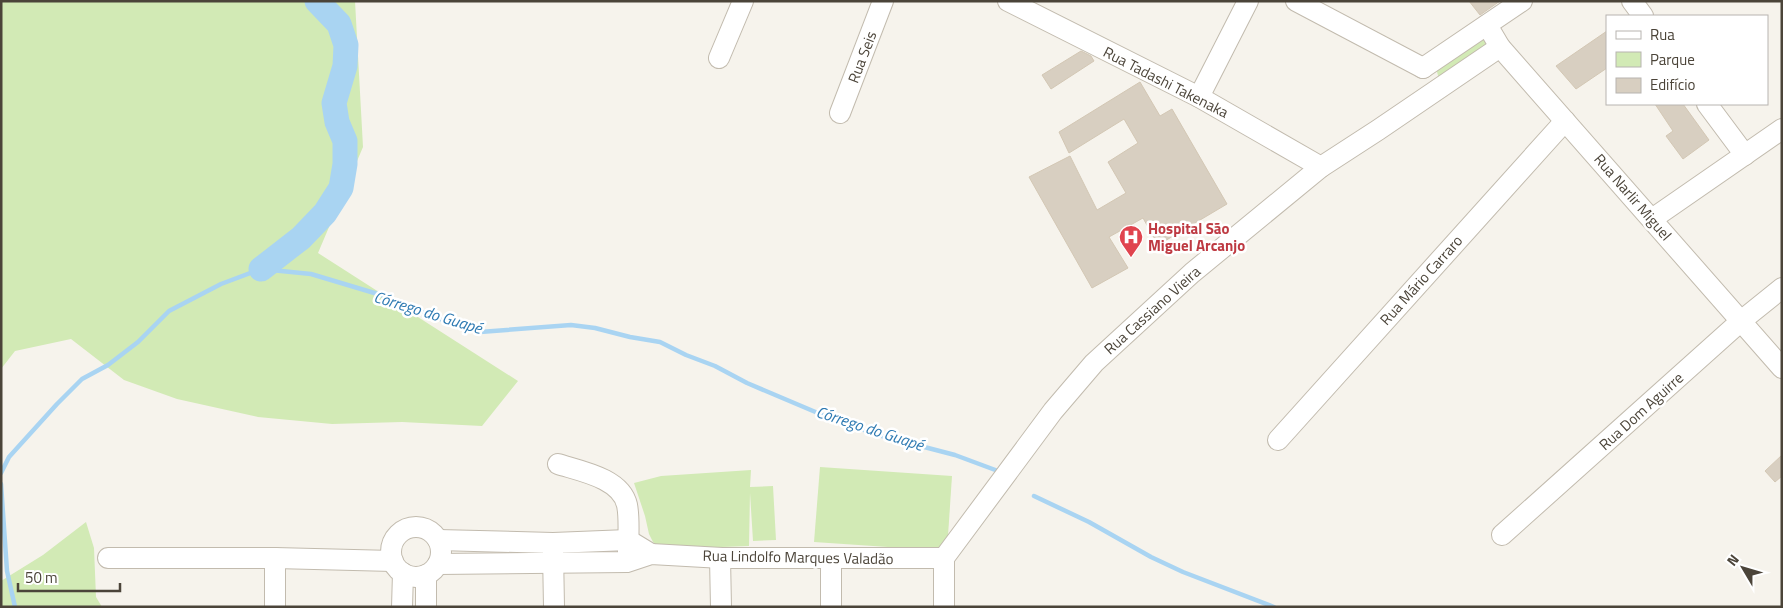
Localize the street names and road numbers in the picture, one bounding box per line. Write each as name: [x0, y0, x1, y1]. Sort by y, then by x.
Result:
street label: Rua Seis: [842, 28, 882, 86]
street label: Rua Tadashi Takenaka: [1099, 40, 1233, 124]
street label: Rua Narlir Miguel: [1589, 148, 1677, 246]
street label: Rua Mário Carraro: [1374, 230, 1468, 330]
street label: Rua Cassiano Vieira: [1099, 260, 1206, 360]
street label: Rua Dom Aguirre: [1594, 367, 1688, 455]
street label: Rua Lindolfo Marques Valadão: [702, 544, 894, 570]

